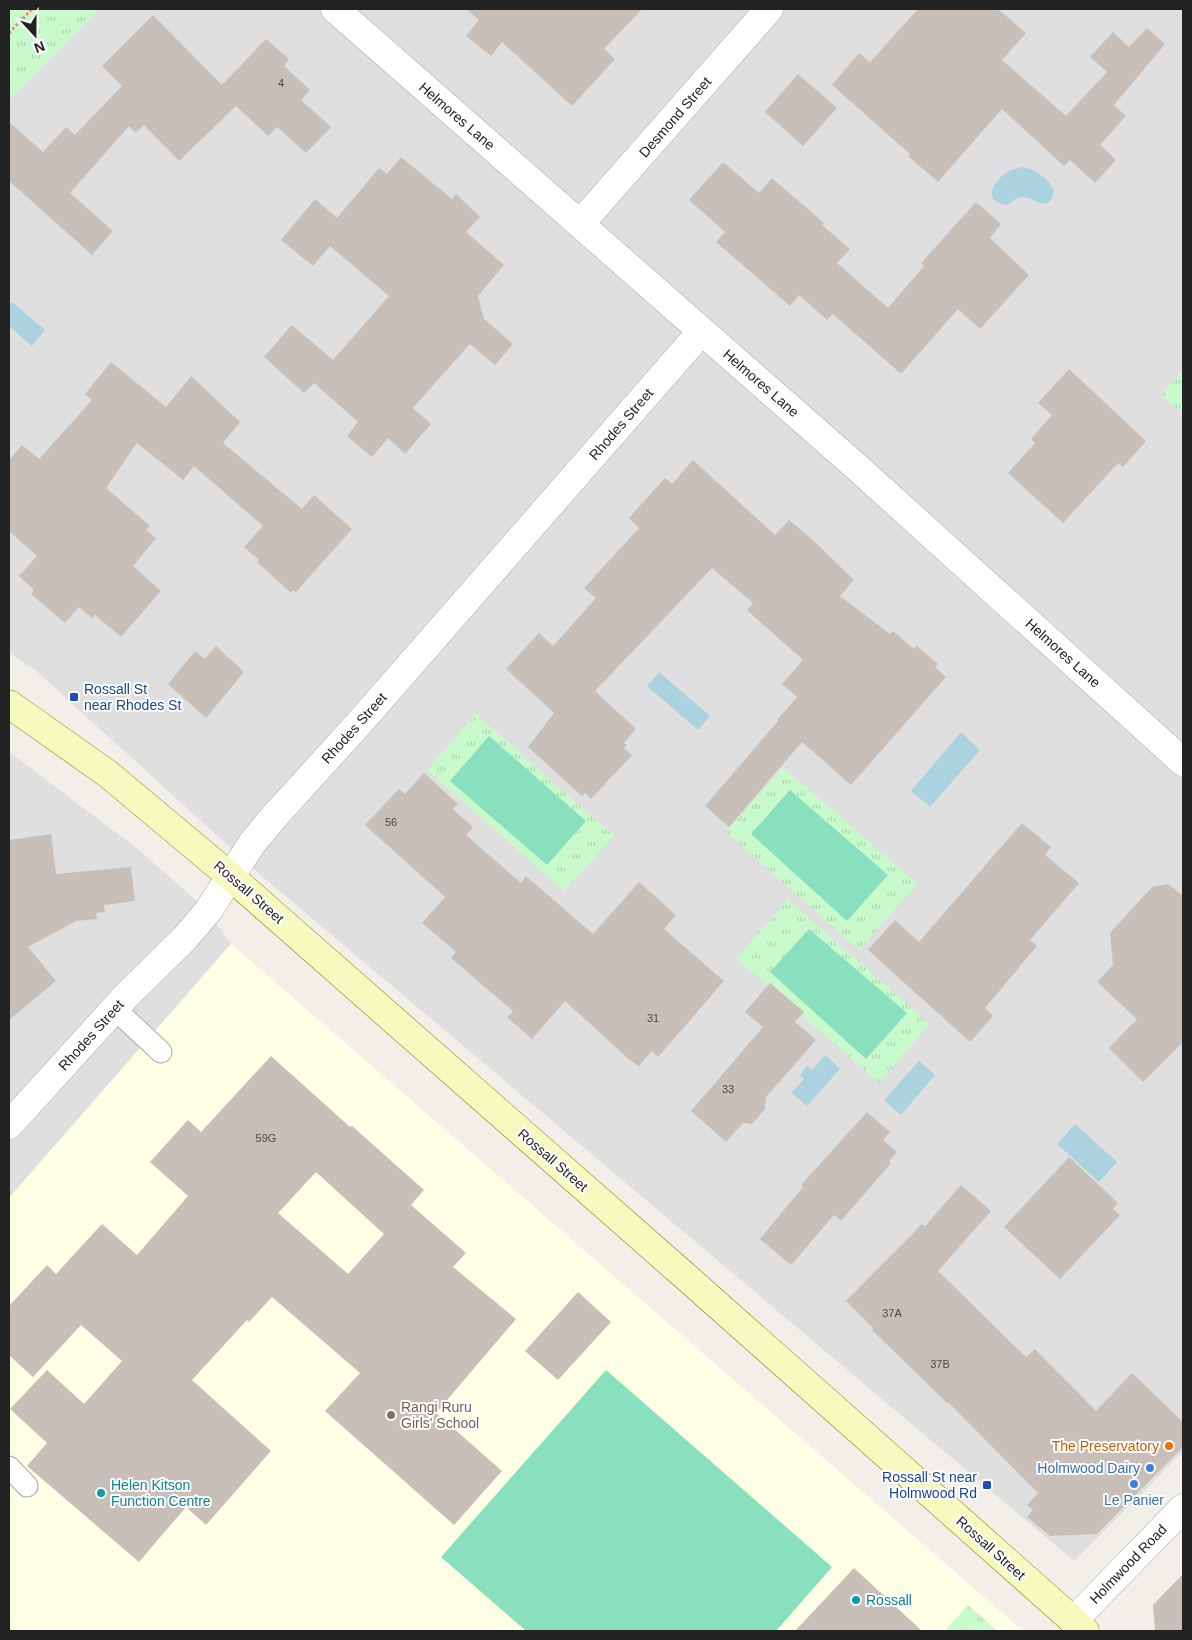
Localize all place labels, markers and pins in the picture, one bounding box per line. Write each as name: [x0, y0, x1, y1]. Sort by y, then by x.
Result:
place label: Rossall St near Rhodes St: [84, 681, 181, 713]
marker: Rossall St near Rhodes St: [68, 691, 80, 703]
place label: Rangi Ruru Girls' School: [401, 1399, 479, 1431]
marker: Rangi Ruru Girls' School: [385, 1409, 397, 1421]
place label: The Preservatory: [1052, 1438, 1159, 1454]
marker: The Preservatory: [1163, 1440, 1175, 1452]
place label: Holmwood Dairy: [1037, 1460, 1140, 1476]
marker: Holmwood Dairy: [1144, 1462, 1156, 1474]
place label: Rossall St near Holmwood Rd: [882, 1469, 977, 1501]
place label: Helen Kitson Function Centre: [111, 1477, 211, 1509]
marker: Le Panier: [1128, 1478, 1140, 1490]
marker: Rossall St near Holmwood Rd: [981, 1479, 993, 1491]
marker: Helen Kitson Function Centre: [95, 1487, 107, 1499]
place label: Le Panier: [1104, 1492, 1164, 1508]
place label: Rossall: [866, 1592, 912, 1608]
marker: Rossall: [850, 1594, 862, 1606]

